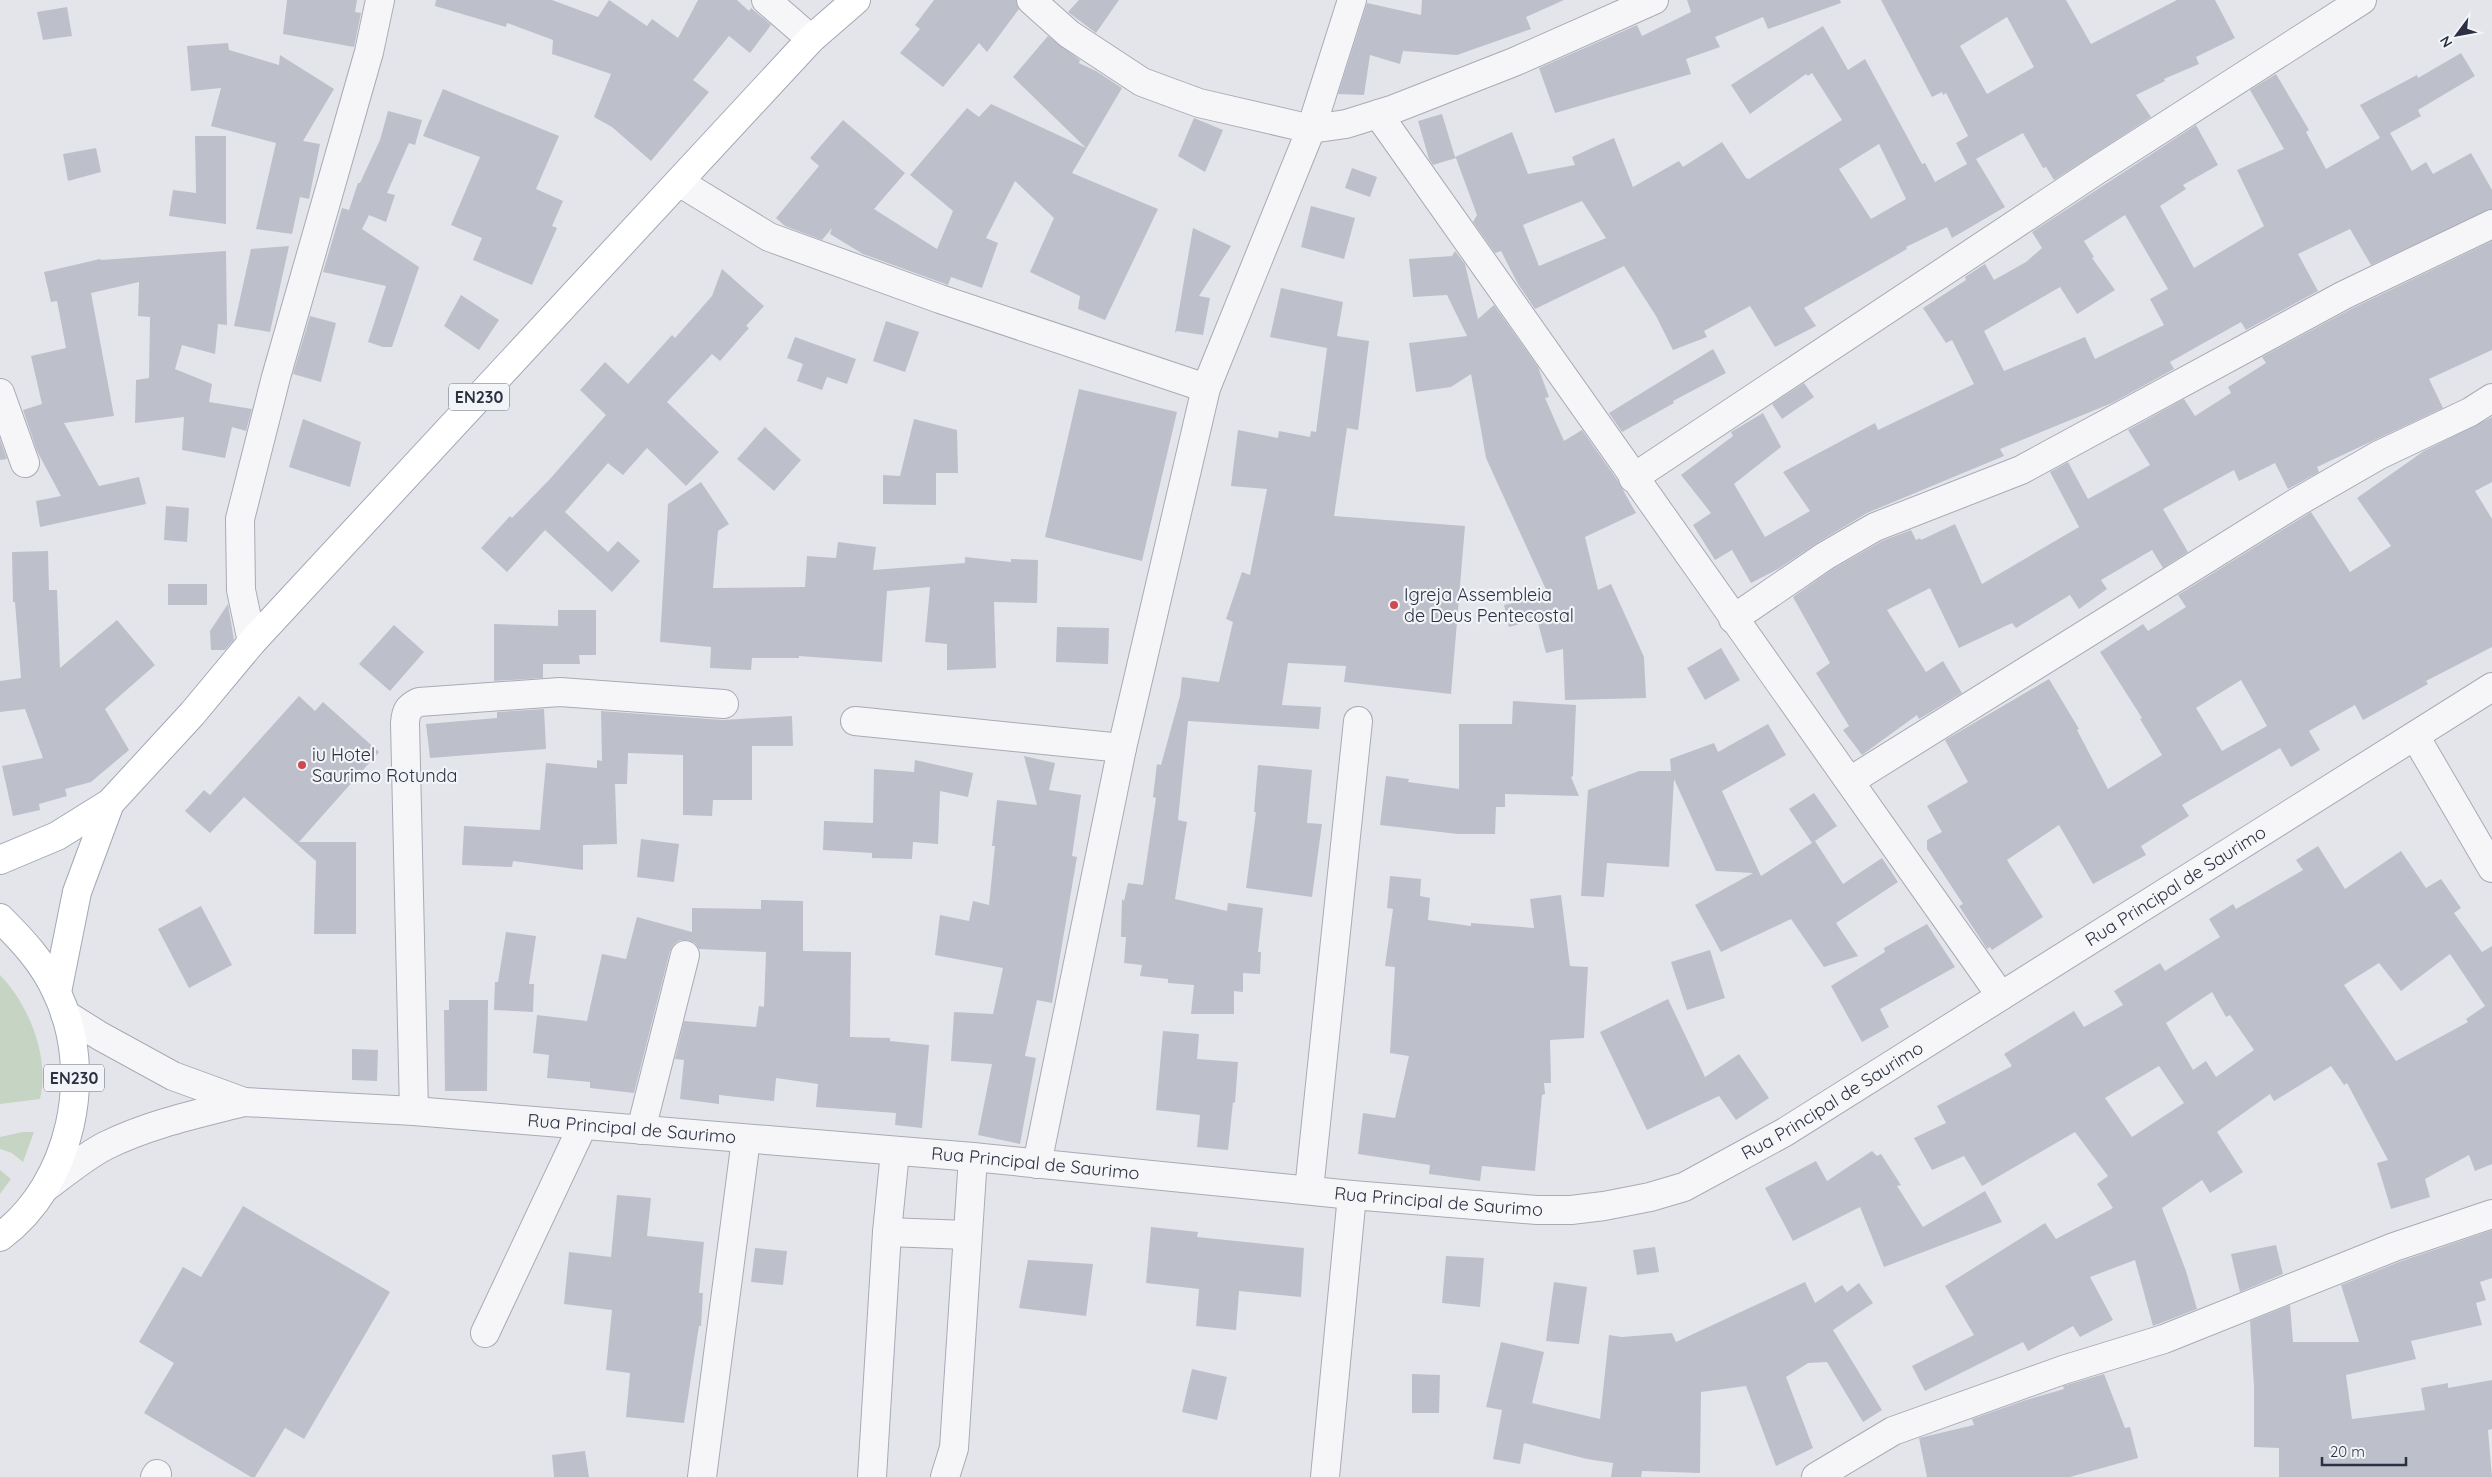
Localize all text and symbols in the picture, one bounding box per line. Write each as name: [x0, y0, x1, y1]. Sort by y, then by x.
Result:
north arrow: [2432, 10, 2482, 60]
text: N: [2436, 33, 2456, 51]
road number: EN230: [449, 384, 509, 411]
place label: Igreja Assembleia de Deus Pentecostal: [1404, 583, 1574, 627]
marker: Igreja Assembleia de Deus Pentecostal: [1388, 599, 1400, 611]
place label: iu Hotel Saurimo Rotunda: [312, 743, 457, 787]
marker: iu Hotel Saurimo Rotunda: [296, 759, 308, 771]
street label: Rua Principal de Saurimo: [2081, 820, 2270, 951]
street label: Rua Principal de Saurimo: [1737, 1036, 1927, 1165]
road number: EN230: [44, 1064, 104, 1092]
street label: Rua Principal de Saurimo: [527, 1108, 737, 1148]
street label: Rua Principal de Saurimo: [930, 1142, 1141, 1185]
street label: Rua Principal de Saurimo: [1333, 1181, 1543, 1221]
scale bar: [2322, 1434, 2406, 1466]
text: 20 m: [2330, 1442, 2365, 1461]

